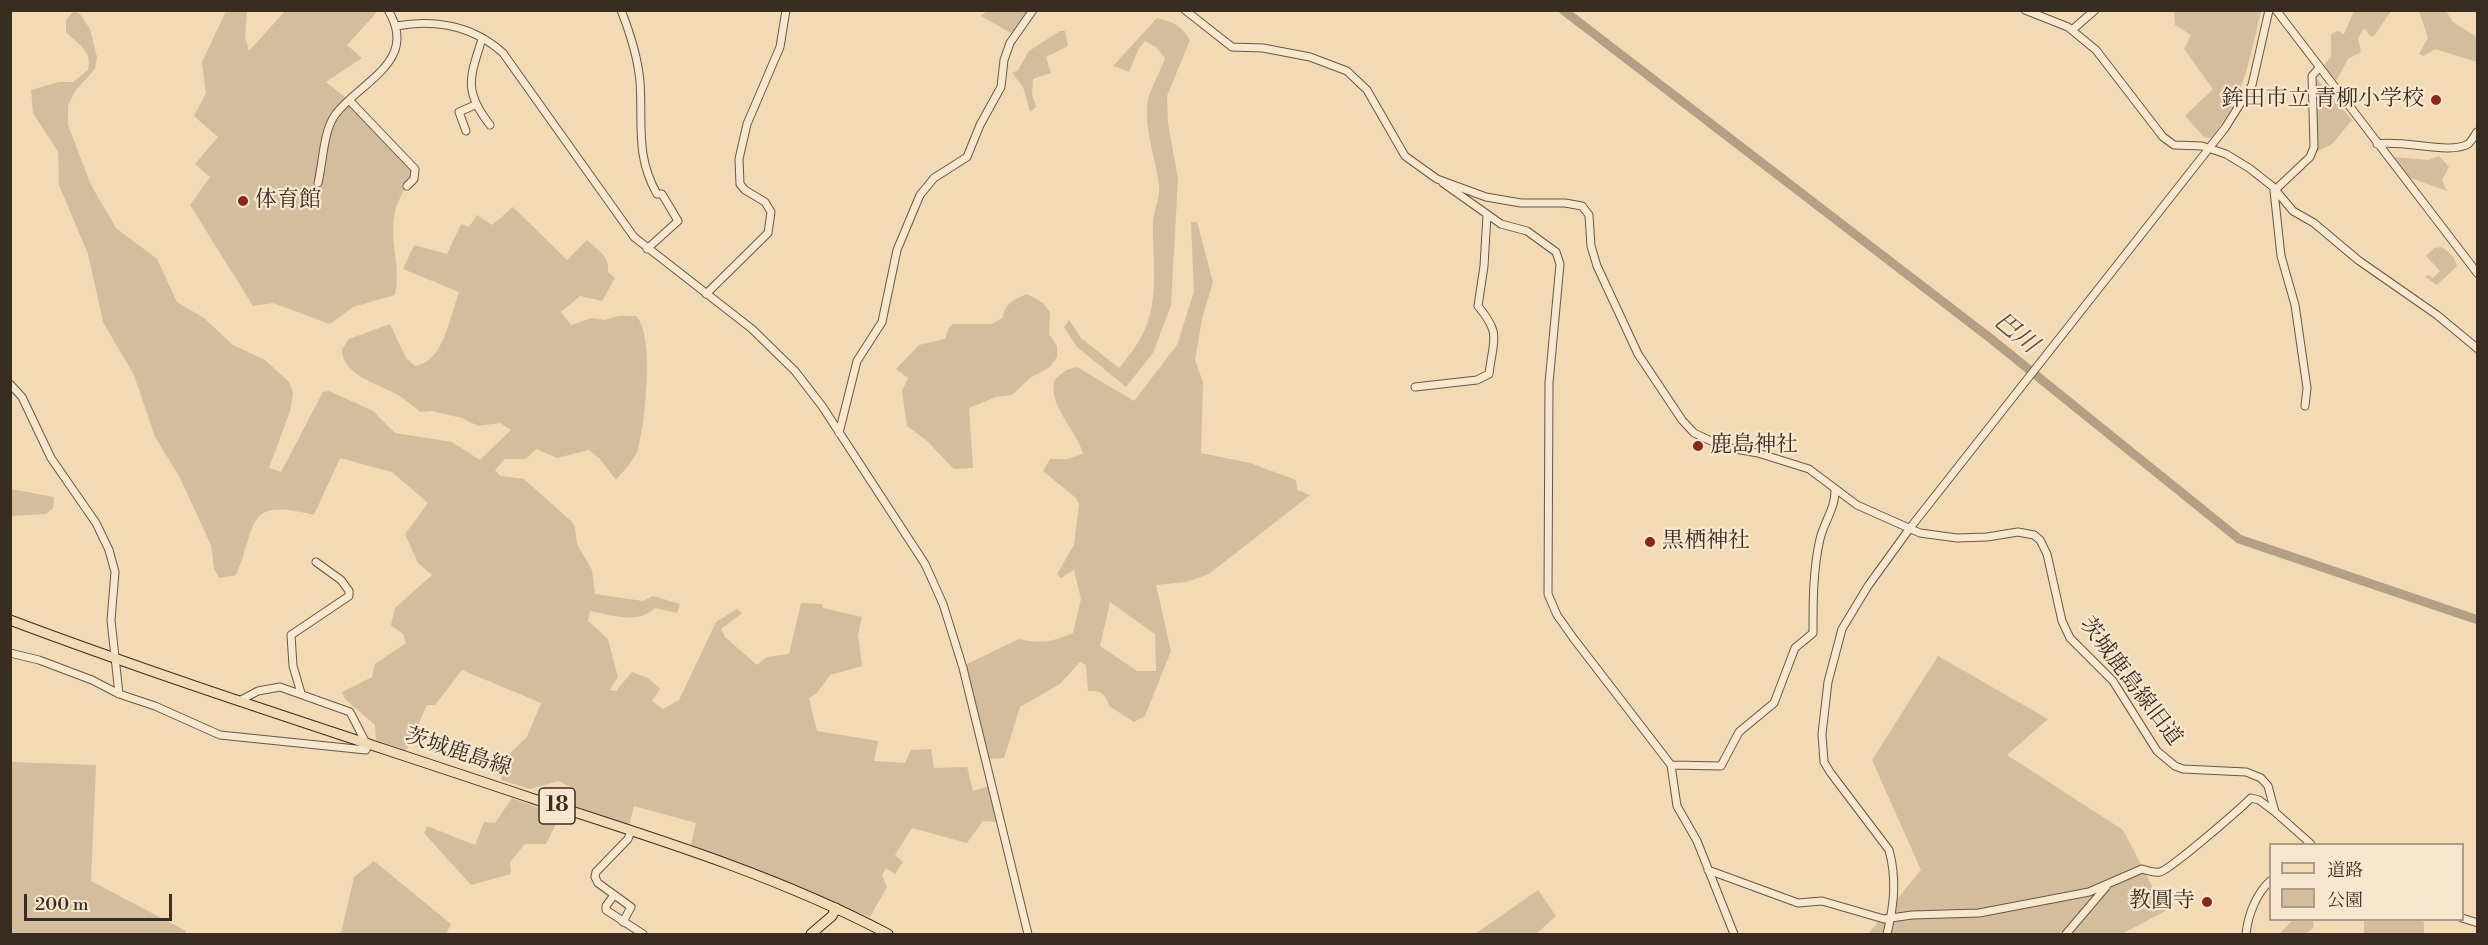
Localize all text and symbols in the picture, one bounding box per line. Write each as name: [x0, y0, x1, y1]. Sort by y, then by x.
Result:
place label: 鉾田市立 青柳小学校: [2221, 87, 2424, 113]
marker: 鉾田市立 青柳小学校: [2429, 93, 2443, 107]
place label: 体育館: [255, 188, 321, 214]
marker: 体育館: [236, 194, 250, 208]
water label: 巴川: [1987, 308, 2043, 360]
place label: 鹿島神社: [1710, 433, 1798, 459]
marker: 鹿島神社: [1691, 439, 1705, 453]
place label: 黒栖神社: [1662, 529, 1750, 555]
marker: 黒栖神社: [1643, 535, 1657, 549]
street label: 茨城鹿島線旧道: [2073, 613, 2187, 751]
street label: 茨城鹿島線: [402, 723, 514, 783]
road number: 18: [539, 788, 575, 824]
legend: [2269, 843, 2464, 921]
text: 道路: [2327, 859, 2363, 882]
scale bar: [27, 882, 176, 920]
place label: 教圓寺: [2129, 889, 2195, 915]
text: 公園: [2327, 889, 2363, 912]
text: 200 m: [35, 893, 89, 916]
marker: 教圓寺: [2200, 895, 2214, 909]

